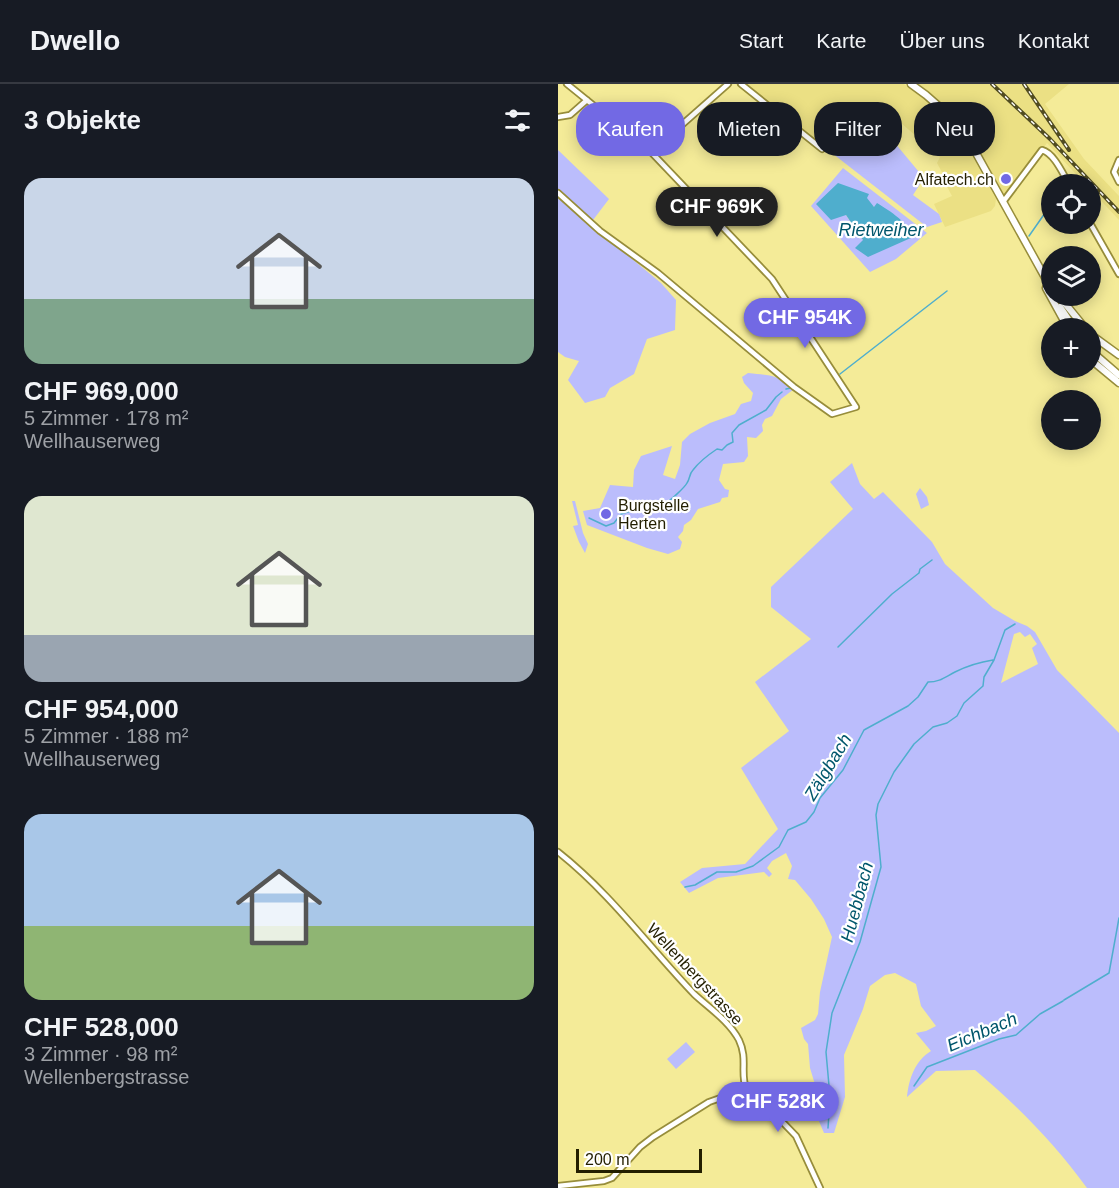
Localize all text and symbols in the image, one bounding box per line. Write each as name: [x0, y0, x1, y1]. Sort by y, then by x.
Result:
text: Dwello: [30, 25, 120, 56]
text: Start: [739, 29, 783, 52]
text: Karte: [816, 29, 867, 52]
text: Über uns: [900, 29, 985, 52]
text: Kontakt: [1018, 29, 1089, 52]
chip: Kaufen: [576, 102, 685, 156]
chip: Mieten: [697, 102, 802, 156]
chip: Filter: [814, 102, 902, 156]
chip: Neu: [914, 102, 995, 156]
icon: filters: [501, 104, 534, 137]
text: 3 Objekte: [24, 105, 141, 135]
place label: Alfatech.ch: [915, 171, 994, 188]
marker: Alfatech.ch: [999, 172, 1013, 186]
map controls: [1041, 174, 1101, 450]
button: locate: [1041, 174, 1101, 234]
pin: CHF 969K: [655, 187, 779, 238]
text: CHF 969K: [670, 195, 764, 217]
icon: home: [225, 217, 333, 325]
water label: Rietweiher: [838, 220, 925, 240]
button: layers: [1041, 246, 1101, 306]
pin: CHF 954K: [743, 298, 867, 349]
text: CHF 954K: [758, 306, 852, 328]
button: +: [1041, 318, 1101, 378]
text: CHF 969,000: [24, 376, 179, 406]
button: −: [1041, 390, 1101, 450]
text: 5 Zimmer · 178 m²: [24, 407, 188, 429]
text: Wellhauserweg: [24, 430, 160, 452]
place label: Burgstelle Herten: [618, 497, 689, 532]
marker: Burgstelle Herten: [599, 507, 613, 521]
icon: home: [225, 535, 333, 643]
text: CHF 954,000: [24, 694, 179, 724]
text: 5 Zimmer · 188 m²: [24, 725, 188, 747]
water label: Zälgbach: [800, 730, 856, 805]
text: Wellhauserweg: [24, 748, 160, 770]
icon: home: [225, 853, 333, 961]
water label: Huebbach: [837, 860, 877, 944]
street label: Wellenbergstrasse: [644, 920, 746, 1028]
water label: Eichbach: [944, 1008, 1020, 1056]
text: CHF 528,000: [24, 1012, 179, 1042]
text: 3 Zimmer · 98 m²: [24, 1043, 177, 1065]
text: Wellenbergstrasse: [24, 1066, 189, 1088]
pin: CHF 528K: [716, 1082, 840, 1133]
text: CHF 528K: [731, 1090, 825, 1112]
scale bar: [576, 1146, 702, 1174]
text: 200 m: [585, 1151, 629, 1168]

